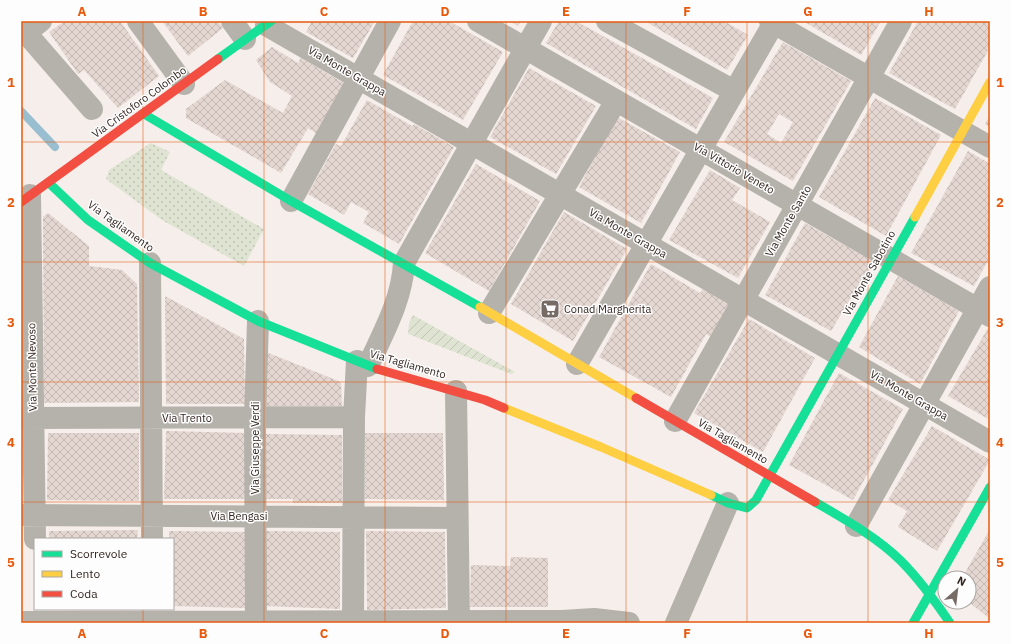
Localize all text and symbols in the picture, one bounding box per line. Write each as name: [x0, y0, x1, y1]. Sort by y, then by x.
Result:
text: A: [78, 3, 87, 20]
text: B: [199, 3, 208, 20]
text: C: [320, 3, 329, 20]
text: D: [440, 3, 450, 20]
text: E: [562, 3, 570, 20]
text: F: [683, 3, 691, 20]
text: G: [803, 3, 813, 20]
text: H: [924, 3, 934, 20]
street label: Via Monte Grappa: [305, 43, 389, 99]
street label: Via Cristoforo Colombo: [89, 63, 189, 141]
text: 1: [7, 74, 15, 91]
text: 1: [996, 74, 1004, 91]
street label: Via Vittorio Veneto: [691, 139, 777, 197]
street label: Via Monte Santo: [762, 183, 814, 259]
text: 2: [7, 194, 15, 211]
text: 2: [996, 194, 1004, 211]
street label: Via Tagliamento: [85, 197, 157, 255]
street label: Via Monte Grappa: [586, 205, 670, 261]
street label: Via Monte Sabotino: [840, 228, 898, 318]
supermarket icon: Conad Margherita: [539, 298, 561, 320]
place label: Conad Margherita: [564, 302, 651, 316]
text: 3: [7, 314, 15, 331]
text: 3: [996, 314, 1004, 331]
street label: Via Monte Nevoso: [24, 323, 40, 411]
street label: Via Tagliamento: [368, 346, 448, 382]
street label: Via Monte Grappa: [867, 367, 951, 423]
street label: Via Giuseppe Verdi: [248, 402, 262, 494]
street label: Via Trento: [162, 411, 212, 425]
street label: Via Tagliamento: [695, 415, 771, 467]
text: 4: [7, 434, 15, 451]
text: 4: [996, 434, 1004, 451]
street label: Via Bengasi: [210, 509, 268, 523]
legend: [34, 538, 174, 610]
text: Scorrevole: [70, 546, 128, 561]
text: 5: [7, 554, 15, 571]
text: 5: [996, 554, 1004, 571]
text: Lento: [70, 566, 100, 581]
north arrow: [937, 570, 977, 610]
text: N: [955, 573, 969, 589]
text: Coda: [70, 586, 98, 601]
text: A: [78, 625, 87, 642]
text: B: [199, 625, 208, 642]
text: C: [320, 625, 329, 642]
text: D: [440, 625, 450, 642]
text: E: [562, 625, 570, 642]
text: F: [683, 625, 691, 642]
text: G: [803, 625, 813, 642]
text: H: [924, 625, 934, 642]

